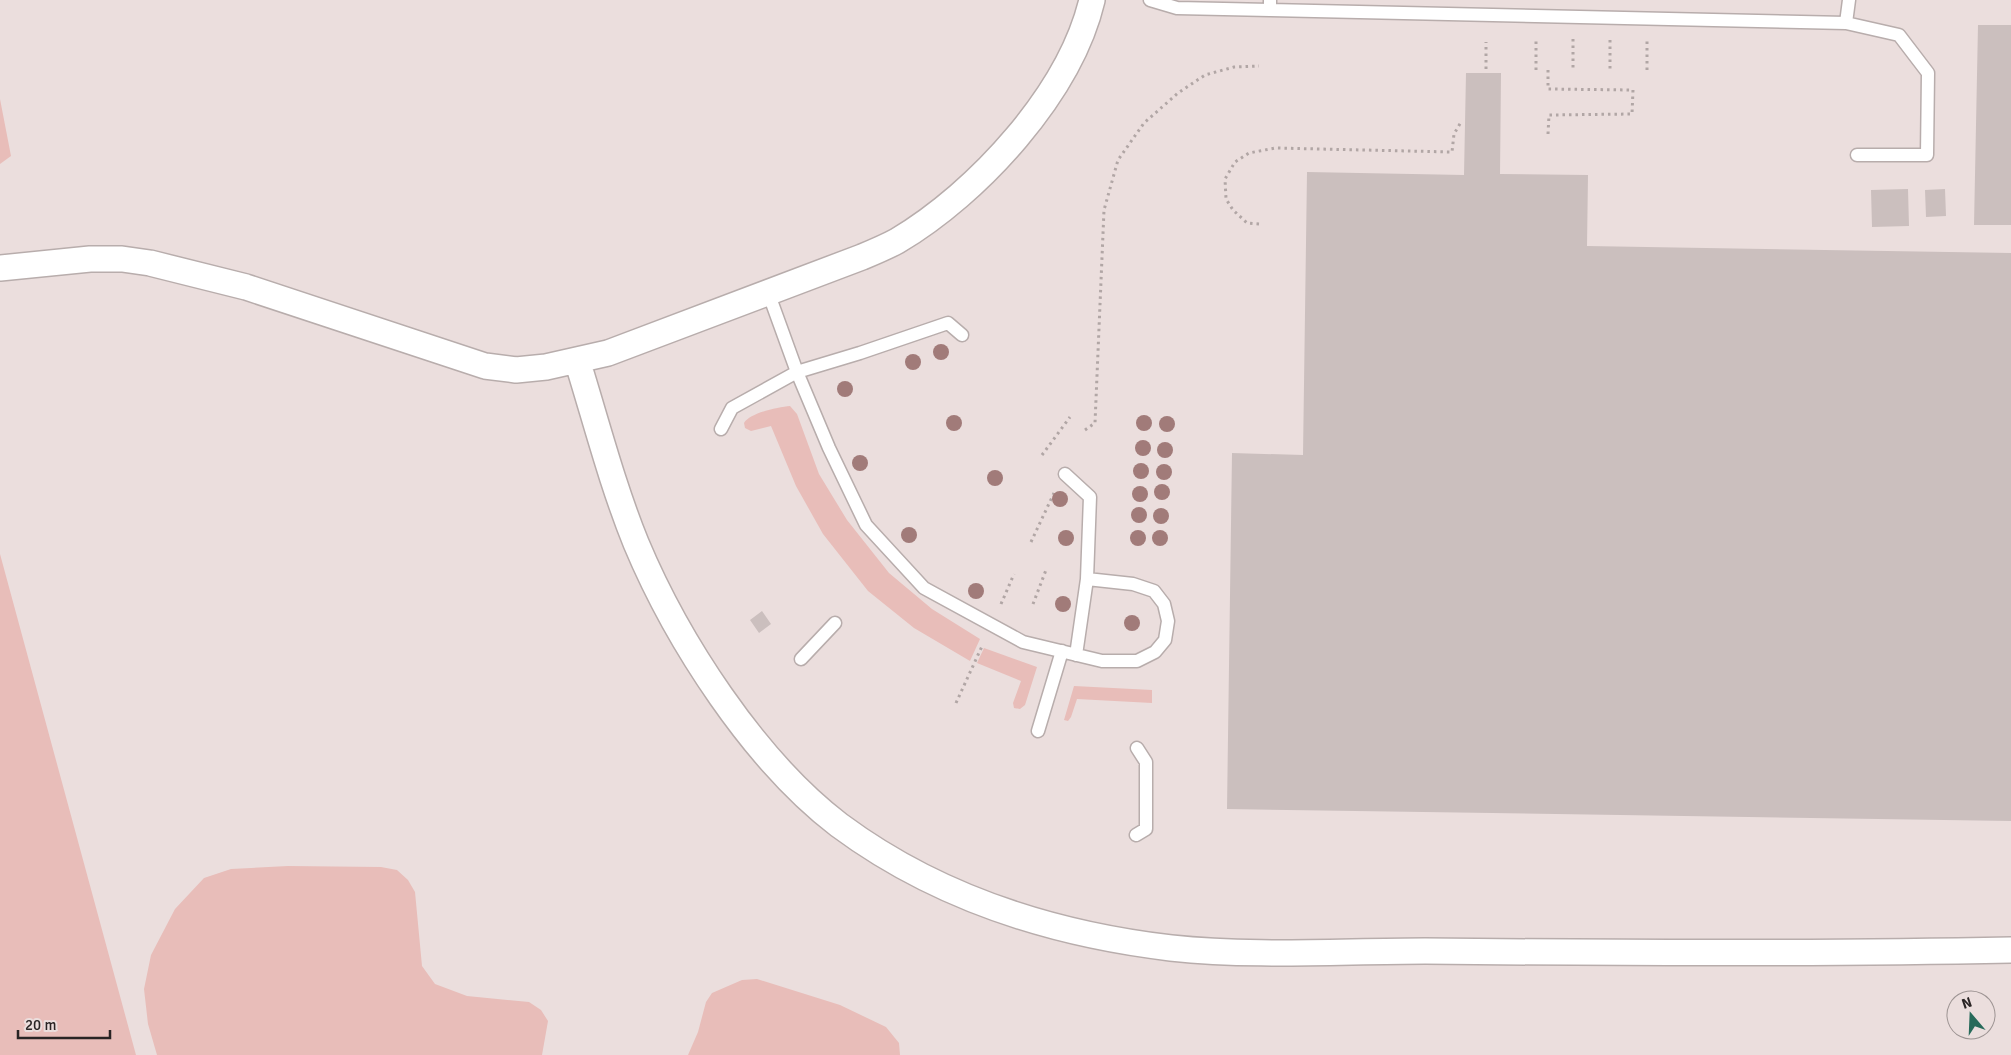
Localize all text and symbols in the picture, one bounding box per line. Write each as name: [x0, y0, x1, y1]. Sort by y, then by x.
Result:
north arrow: [1946, 990, 1996, 1040]
text: N: [1960, 994, 1974, 1013]
scale bar: [18, 1008, 110, 1040]
text: 20 m: [25, 1016, 56, 1034]

